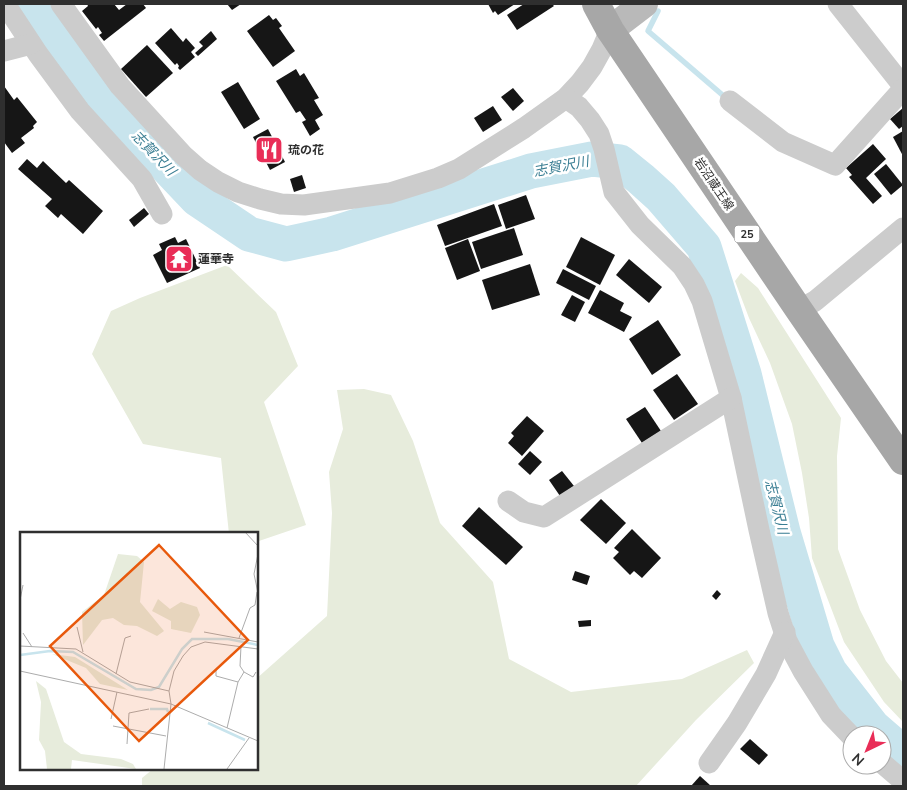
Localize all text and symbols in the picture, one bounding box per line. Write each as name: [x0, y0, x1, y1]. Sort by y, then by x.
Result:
water label: 志賀沢川: [127, 127, 181, 182]
restaurant icon: 琉の花: [254, 135, 284, 165]
place label: 琉の花: [288, 142, 324, 158]
water label: 志賀沢川: [532, 151, 592, 181]
street label: 岩沼蔵王線: [691, 155, 737, 213]
road number: 25: [734, 225, 760, 242]
temple icon: 蓮華寺: [164, 244, 194, 274]
place label: 蓮華寺: [198, 251, 234, 267]
water label: 志賀沢川: [761, 478, 793, 539]
inset map: [20, 532, 258, 770]
north arrow: [842, 725, 892, 775]
text: N: [848, 749, 869, 770]

